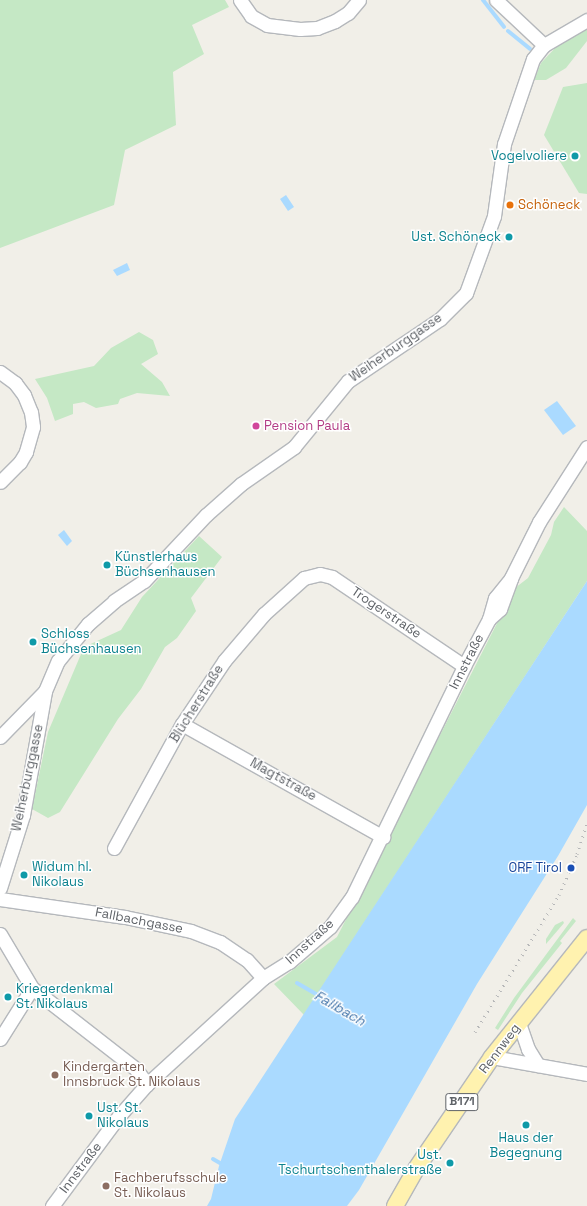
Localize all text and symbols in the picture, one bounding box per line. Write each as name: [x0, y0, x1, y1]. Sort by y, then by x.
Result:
place label: Vogelvoliere: [491, 148, 567, 164]
marker: Vogelvoliere: [570, 151, 580, 161]
place label: Schöneck: [518, 197, 580, 213]
marker: Schöneck: [505, 200, 515, 210]
place label: Ust. Schöneck: [411, 229, 501, 245]
marker: Ust. Schöneck: [504, 232, 514, 242]
street label: Weiherburggasse: [347, 310, 445, 386]
place label: Pension Paula: [264, 418, 350, 434]
marker: Pension Paula: [251, 421, 261, 431]
place label: Künstlerhaus Büchsenhausen: [115, 550, 216, 581]
marker: Künstlerhaus Büchsenhausen: [102, 560, 112, 570]
street label: Trogerstraße: [348, 584, 424, 642]
place label: Schloss Büchsenhausen: [41, 627, 142, 658]
street label: Innstraße: [446, 632, 488, 692]
marker: Schloss Büchsenhausen: [28, 637, 38, 647]
street label: Blücherstraße: [167, 662, 227, 746]
street label: Weiherburggasse: [9, 723, 47, 833]
street label: Magtstraße: [247, 755, 319, 805]
place label: Widum hl. Nikolaus: [32, 860, 92, 891]
place label: ORF Tirol: [508, 860, 562, 876]
marker: ORF Tirol: [565, 862, 577, 874]
marker: Widum hl. Nikolaus: [19, 870, 29, 880]
street label: Fallbachgasse: [94, 905, 184, 937]
street label: Innstraße: [283, 916, 337, 968]
place label: Kriegerdenkmal St. Nikolaus: [16, 982, 113, 1013]
water label: Fallbach: [311, 987, 369, 1029]
marker: Kriegerdenkmal St. Nikolaus: [3, 992, 13, 1002]
street label: Rennweg: [476, 1021, 524, 1077]
place label: Kindergarten Innsbruck St. Nikolaus: [63, 1060, 201, 1091]
marker: Kindergarten Innsbruck St. Nikolaus: [50, 1070, 60, 1080]
road number: B171: [445, 1092, 479, 1112]
place label: Ust. St. Nikolaus: [97, 1101, 149, 1132]
marker: Ust. St. Nikolaus: [84, 1111, 94, 1121]
marker: Haus der Begegnung: [521, 1120, 531, 1130]
place label: Haus der Begegnung: [490, 1131, 562, 1162]
street label: Innstraße: [57, 1139, 105, 1197]
place label: Ust. Tschurtschenthalerstraße: [278, 1148, 442, 1179]
marker: Ust. Tschurtschenthalerstraße: [445, 1158, 455, 1168]
place label: Fachberufsschule St. Nikolaus: [114, 1171, 227, 1202]
marker: Fachberufsschule St. Nikolaus: [101, 1181, 111, 1191]

